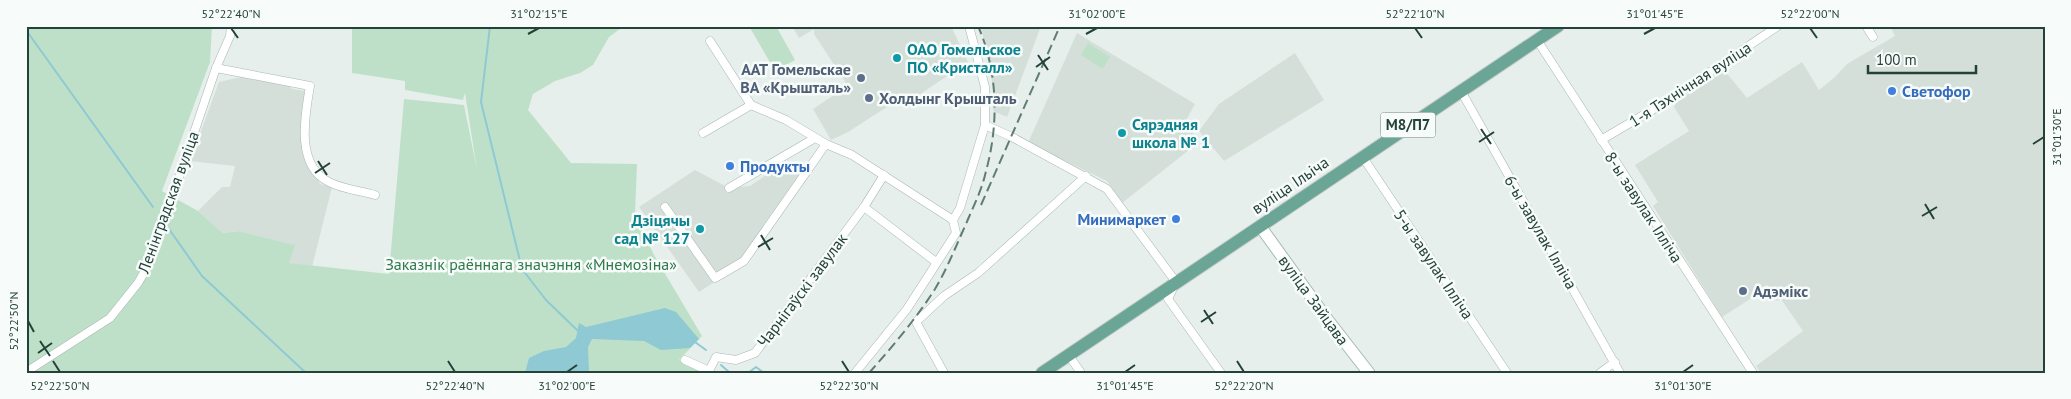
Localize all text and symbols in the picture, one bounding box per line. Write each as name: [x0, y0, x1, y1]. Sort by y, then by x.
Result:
text: 52°22'40"N: [201, 6, 261, 21]
text: 31°02'15"E: [510, 6, 568, 21]
text: 31°02'00"E: [1068, 6, 1126, 21]
text: 52°22'10"N: [1385, 6, 1445, 21]
text: 31°01'45"E: [1626, 6, 1684, 21]
text: 52°22'00"N: [1780, 6, 1840, 21]
street label: 1-я Тэхнічная вуліца: [1625, 37, 1755, 131]
place label: ОАО Гомельское ПО «Кристалл»: [907, 39, 1021, 77]
scale bar: [1868, 42, 1976, 74]
text: 100 m: [1876, 50, 1917, 69]
marker: ОАО Гомельское ПО «Кристалл»: [891, 52, 903, 64]
place label: ААТ Гомельскае ВА «Крышталь»: [740, 59, 851, 97]
marker: ААТ Гомельскае ВА «Крышталь»: [855, 72, 867, 84]
place label: Светофор: [1902, 81, 1971, 101]
marker: Светофор: [1886, 85, 1898, 97]
place label: Холдынг Крышталь: [879, 88, 1017, 108]
marker: Холдынг Крышталь: [863, 92, 875, 104]
text: 31°01'30"E: [2049, 108, 2064, 166]
road number: М8/П7: [1380, 112, 1436, 138]
place label: Сярэдняя школа № 1: [1132, 114, 1210, 152]
marker: Сярэдняя школа № 1: [1116, 127, 1128, 139]
street label: Ленінградская вуліца: [133, 128, 203, 277]
street label: 8-ы завулак Ілліча: [1601, 148, 1687, 266]
street label: вуліца Ільіча: [1248, 152, 1332, 218]
place label: Продукты: [740, 156, 810, 176]
marker: Продукты: [724, 160, 736, 172]
street label: 6-ы завулак Ілліча: [1500, 171, 1582, 293]
street label: 5-ы завулак Ілліча: [1390, 205, 1478, 323]
place label: Минимаркет: [1078, 209, 1166, 229]
place label: Дзіцячы сад № 127: [614, 210, 690, 248]
marker: Минимаркет: [1170, 213, 1182, 225]
marker: Дзіцячы сад № 127: [694, 223, 706, 235]
street label: Чарнігаўскі завулак: [753, 229, 852, 351]
street label: вуліца Зайцава: [1275, 251, 1353, 349]
park label: Заказнік раённага значэння «Мнемозіна»: [385, 254, 677, 274]
place label: Адэмікс: [1753, 281, 1808, 301]
marker: Адэмікс: [1737, 285, 1749, 297]
text: 52°22'50"N: [6, 291, 21, 351]
text: 52°22'50"N: [30, 378, 90, 393]
text: 52°22'40"N: [425, 378, 485, 393]
text: 31°02'00"E: [538, 378, 596, 393]
text: 52°22'30"N: [819, 378, 879, 393]
text: 31°01'45"E: [1096, 378, 1154, 393]
text: 52°22'20"N: [1214, 378, 1274, 393]
text: 31°01'30"E: [1654, 378, 1712, 393]

